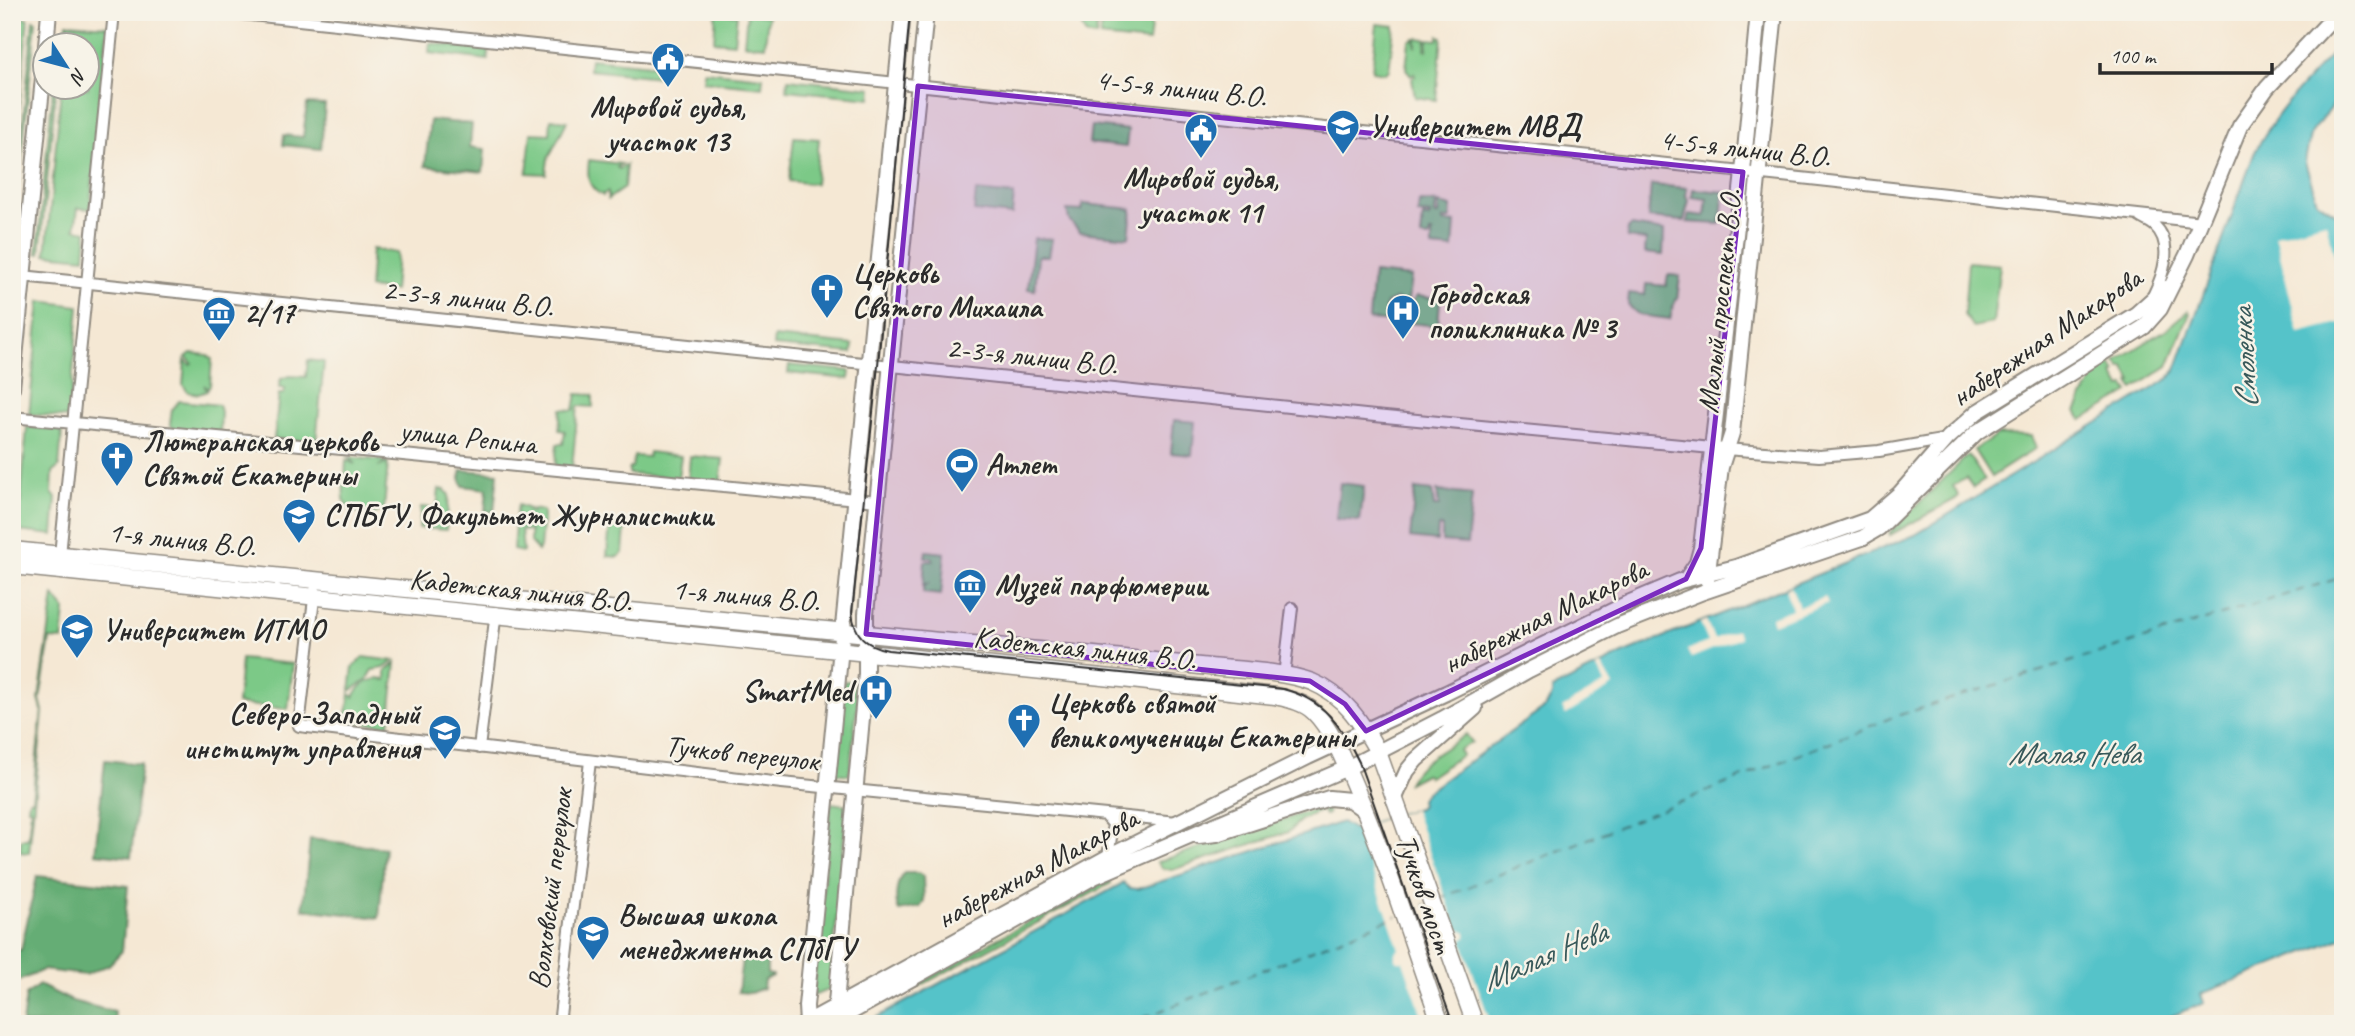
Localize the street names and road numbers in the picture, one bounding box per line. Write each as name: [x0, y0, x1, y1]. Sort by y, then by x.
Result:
street label: 4-5-я линии В.О.: [1094, 60, 1268, 116]
street label: 4-5-я линии В.О.: [1658, 120, 1832, 176]
street label: Малый проспект В.О.: [1688, 187, 1750, 415]
street label: набережная Макарова: [1943, 257, 2151, 415]
street label: 2-3-я линии В.О.: [381, 270, 555, 326]
street label: 2-3-я линии В.О.: [945, 328, 1119, 384]
street label: улица Репина: [396, 411, 541, 463]
street label: 1-я линия В.О.: [106, 512, 258, 566]
street label: набережная Макарова: [1436, 549, 1656, 682]
street label: Кадетская линия В.О.: [408, 559, 634, 621]
street label: 1-я линия В.О.: [670, 570, 822, 620]
street label: Кадетская линия В.О.: [972, 617, 1198, 679]
street label: Тучков переулок: [663, 726, 824, 780]
street label: Волховский переулок: [519, 784, 582, 991]
street label: набережная Макарова: [930, 798, 1147, 937]
street label: Тучков мост: [1387, 829, 1463, 960]

